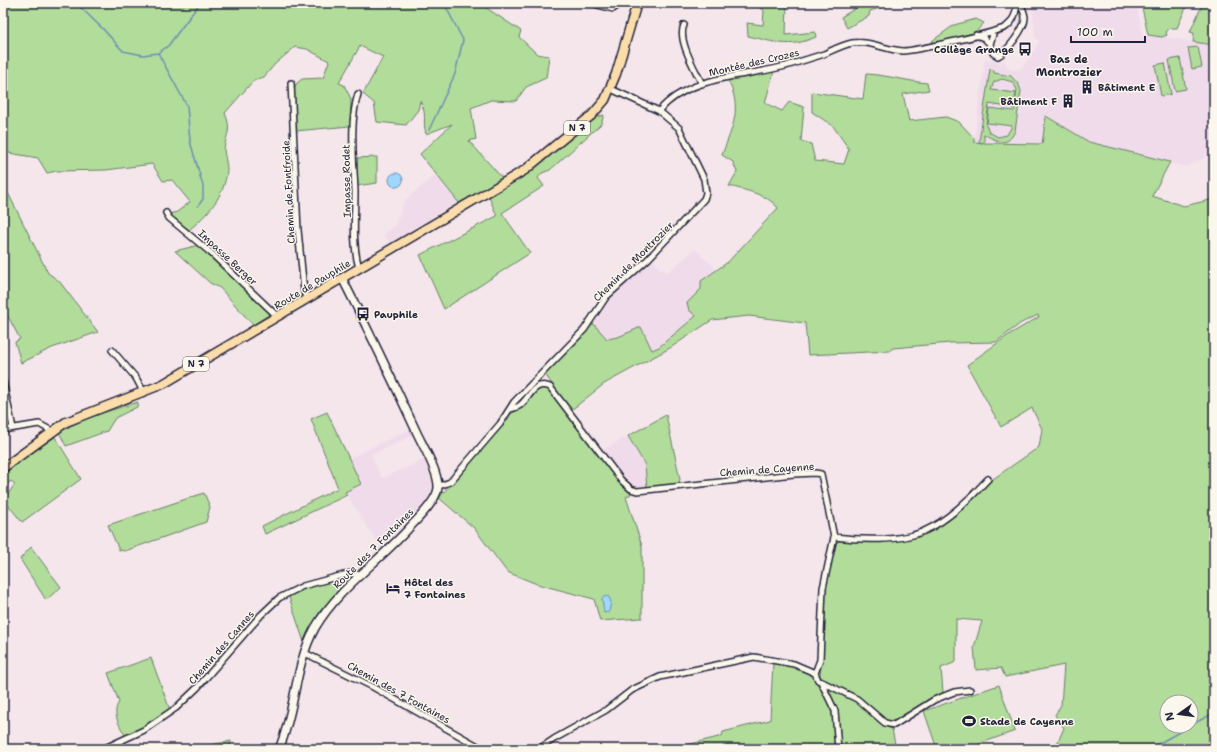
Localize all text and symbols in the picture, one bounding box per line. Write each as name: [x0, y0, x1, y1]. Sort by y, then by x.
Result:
scale bar: [1071, 18, 1145, 44]
text: 100 m: [1077, 24, 1113, 40]
bus stop icon: Collège Grange: [1017, 41, 1033, 57]
place label: Collège Grange: [934, 43, 1014, 56]
street label: Montée des Crozes: [708, 46, 801, 79]
district label: Bas de Montrozier: [1036, 52, 1102, 80]
building icon: Bâtiment E: [1079, 79, 1095, 95]
place label: Bâtiment E: [1098, 81, 1156, 94]
building icon: Bâtiment F: [1060, 93, 1076, 109]
place label: Bâtiment F: [1001, 95, 1057, 108]
road number: N 7: [564, 121, 590, 135]
street label: Chemin de Fontfroide: [279, 140, 298, 244]
street label: Impasse Rodet: [339, 144, 354, 218]
street label: Chemin de Montrozier: [591, 218, 676, 304]
street label: Impasse Berger: [195, 227, 260, 288]
street label: Route de Pauphile: [272, 256, 353, 312]
bus stop icon: Pauphile: [355, 306, 371, 322]
place label: Pauphile: [374, 308, 418, 321]
road number: N 7: [183, 357, 209, 371]
street label: Chemin de Cayenne: [719, 460, 815, 479]
street label: Route des 7 Fontaines: [330, 505, 416, 591]
place label: Hôtel des 7 Fontaines: [404, 576, 466, 601]
hotel icon: Hôtel des 7 Fontaines: [385, 580, 401, 596]
street label: Chemin des Cannes: [186, 608, 257, 687]
street label: Chemin des 7 Fontaines: [345, 659, 453, 726]
north arrow: [1159, 694, 1199, 734]
text: N: [1161, 710, 1178, 722]
sports icon: Stade de Cayenne: [961, 713, 977, 729]
place label: Stade de Cayenne: [980, 715, 1074, 728]

